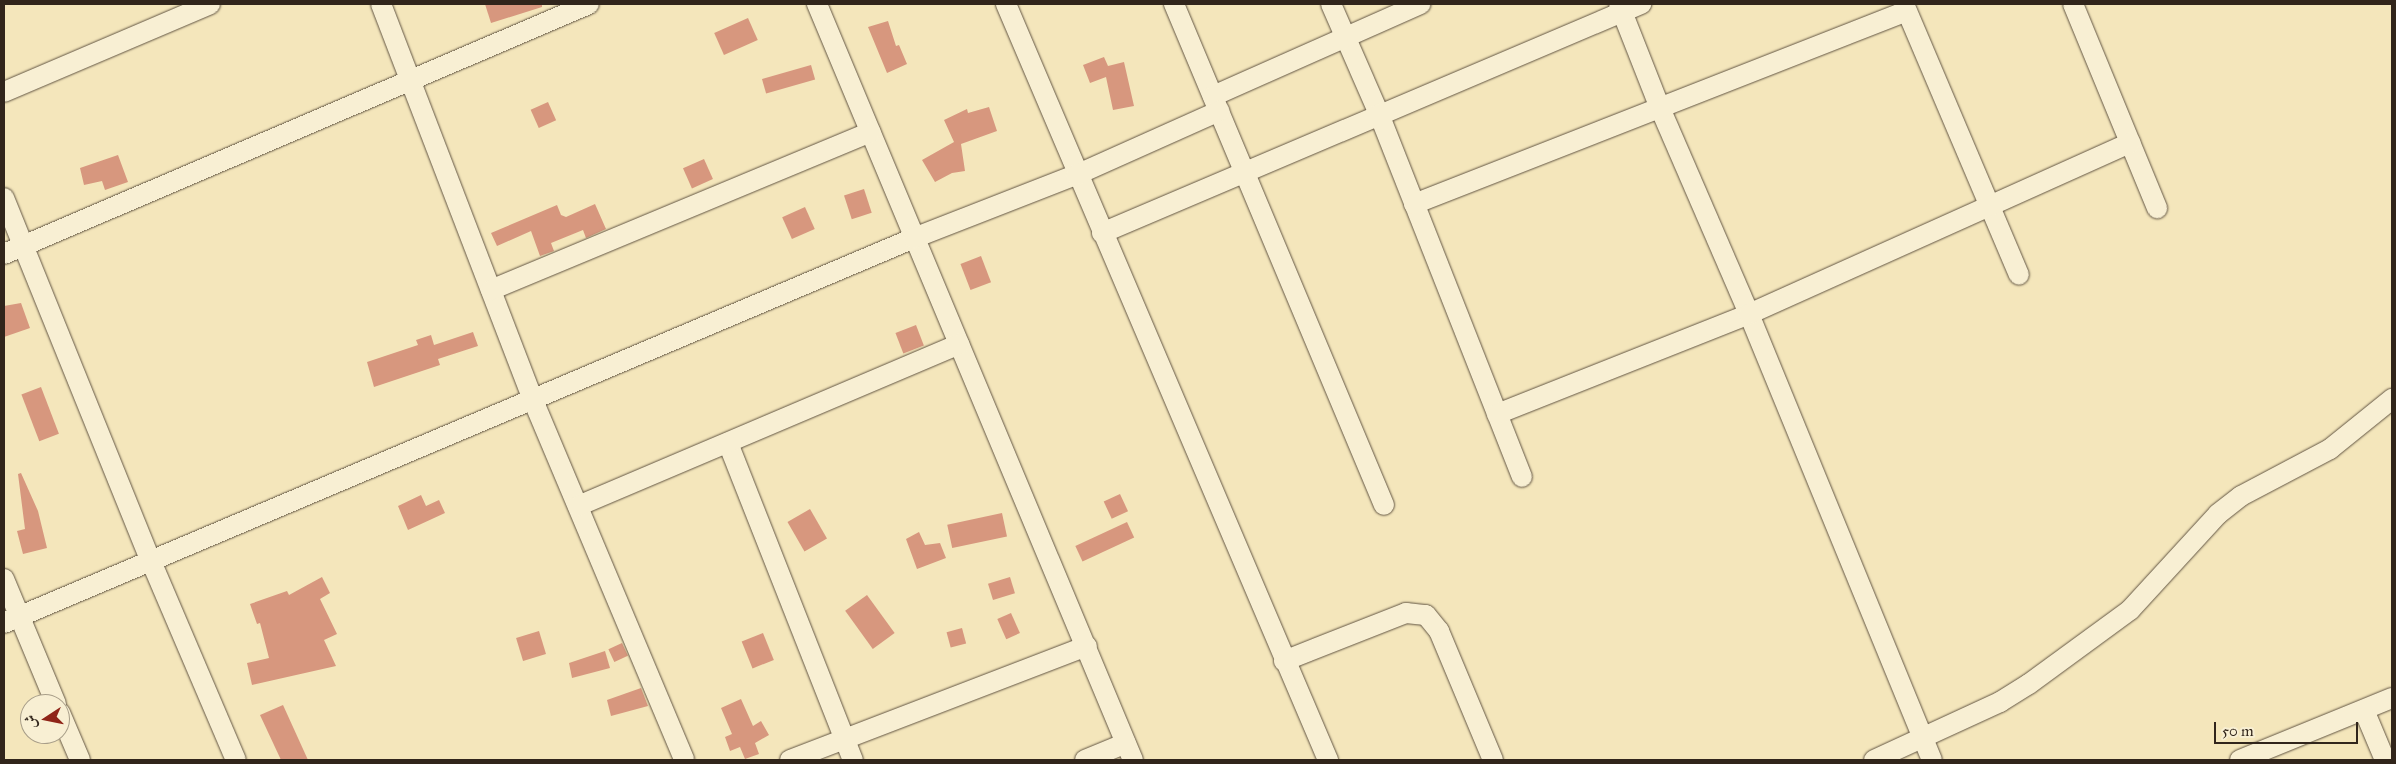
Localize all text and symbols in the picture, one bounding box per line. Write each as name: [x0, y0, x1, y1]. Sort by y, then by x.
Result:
north arrow: [20, 694, 70, 744]
scale bar: [2216, 712, 2360, 744]
text: ش: [21, 713, 40, 730]
text: 50 m: [2222, 722, 2254, 740]

